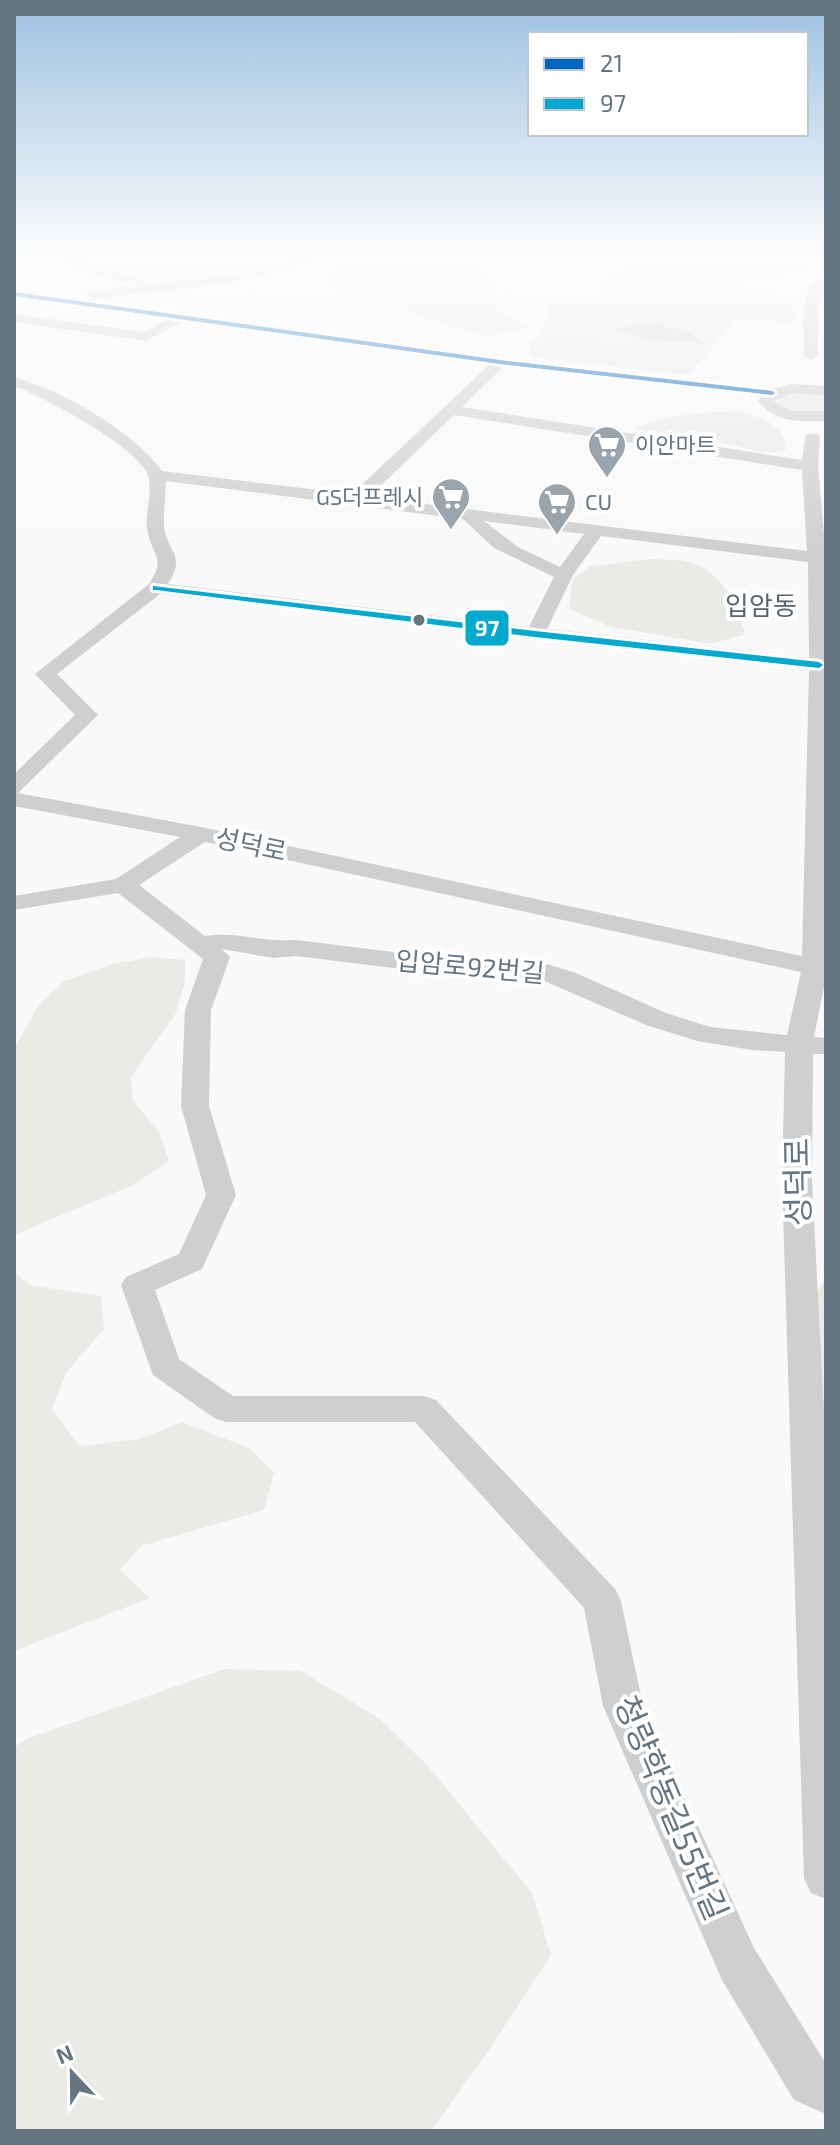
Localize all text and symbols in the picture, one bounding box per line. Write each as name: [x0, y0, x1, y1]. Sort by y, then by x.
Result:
legend: [528, 32, 808, 136]
text: 21: [600, 48, 623, 77]
text: 97: [600, 88, 626, 117]
supermarket icon: 이안마트: [586, 424, 628, 479]
place label: 이안마트: [635, 431, 716, 457]
supermarket icon: GS더프레시: [430, 476, 472, 531]
supermarket icon: CU: [536, 481, 578, 536]
place label: GS더프레시: [316, 483, 423, 509]
place label: CU: [585, 488, 612, 514]
district label: 입암동: [725, 589, 797, 620]
line badge: 97: [464, 609, 510, 647]
unlabelled marker: [411, 612, 427, 628]
text: 97: [475, 614, 500, 640]
street label: 성덕로: [213, 821, 290, 866]
street label: 입암로92번길: [395, 944, 546, 987]
street label: 성덕로: [776, 1138, 816, 1227]
street label: 청량학동길55번길: [608, 1689, 737, 1925]
north arrow: [32, 2033, 112, 2113]
text: N: [52, 2038, 76, 2069]

